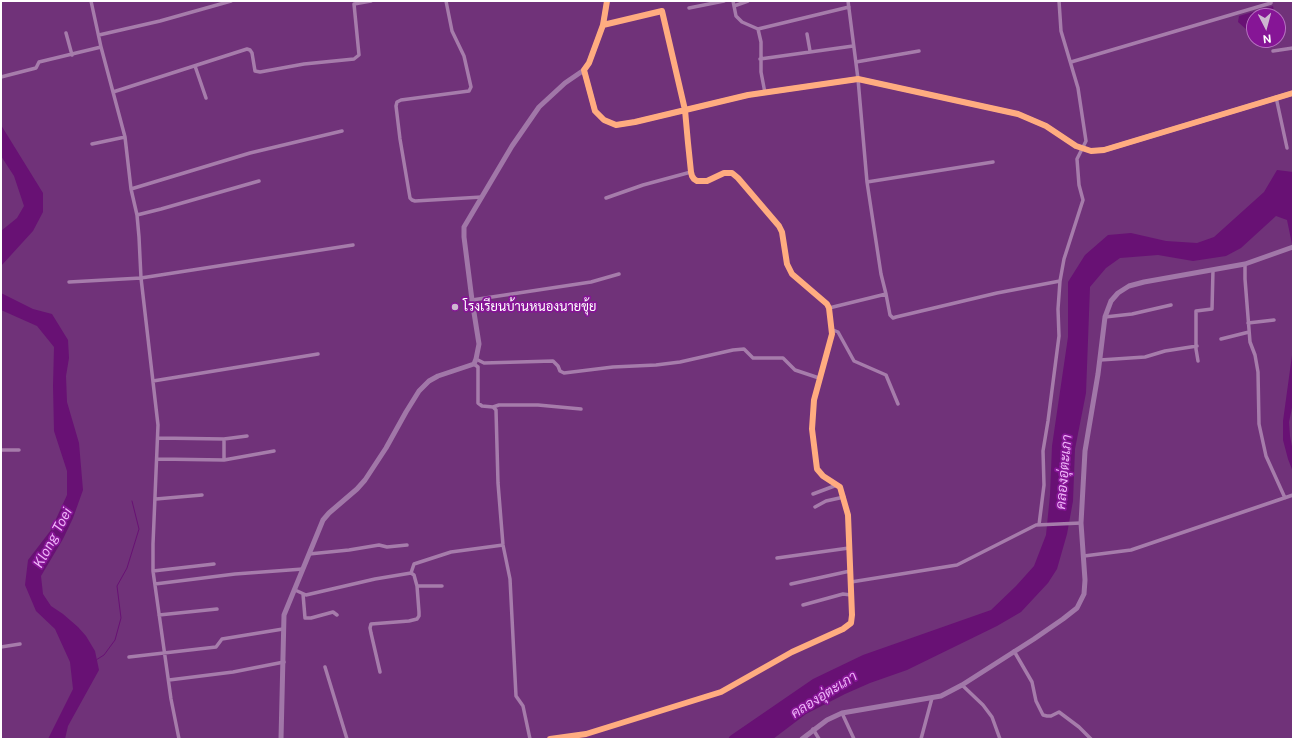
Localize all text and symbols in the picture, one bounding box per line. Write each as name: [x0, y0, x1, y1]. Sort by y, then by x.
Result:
north arrow: [1246, 8, 1286, 48]
text: N: [1262, 33, 1272, 45]
place label: โรงเรียนบ้านหนองนายขุ้ย: [463, 299, 596, 315]
marker: โรงเรียนบ้านหนองนายขุ้ย: [450, 302, 460, 312]
water label: คลองอุ่ตะเภา: [1052, 434, 1076, 510]
water label: Klong Toei: [30, 505, 76, 571]
water label: คลองอุ่ตะเภา: [788, 668, 860, 722]

